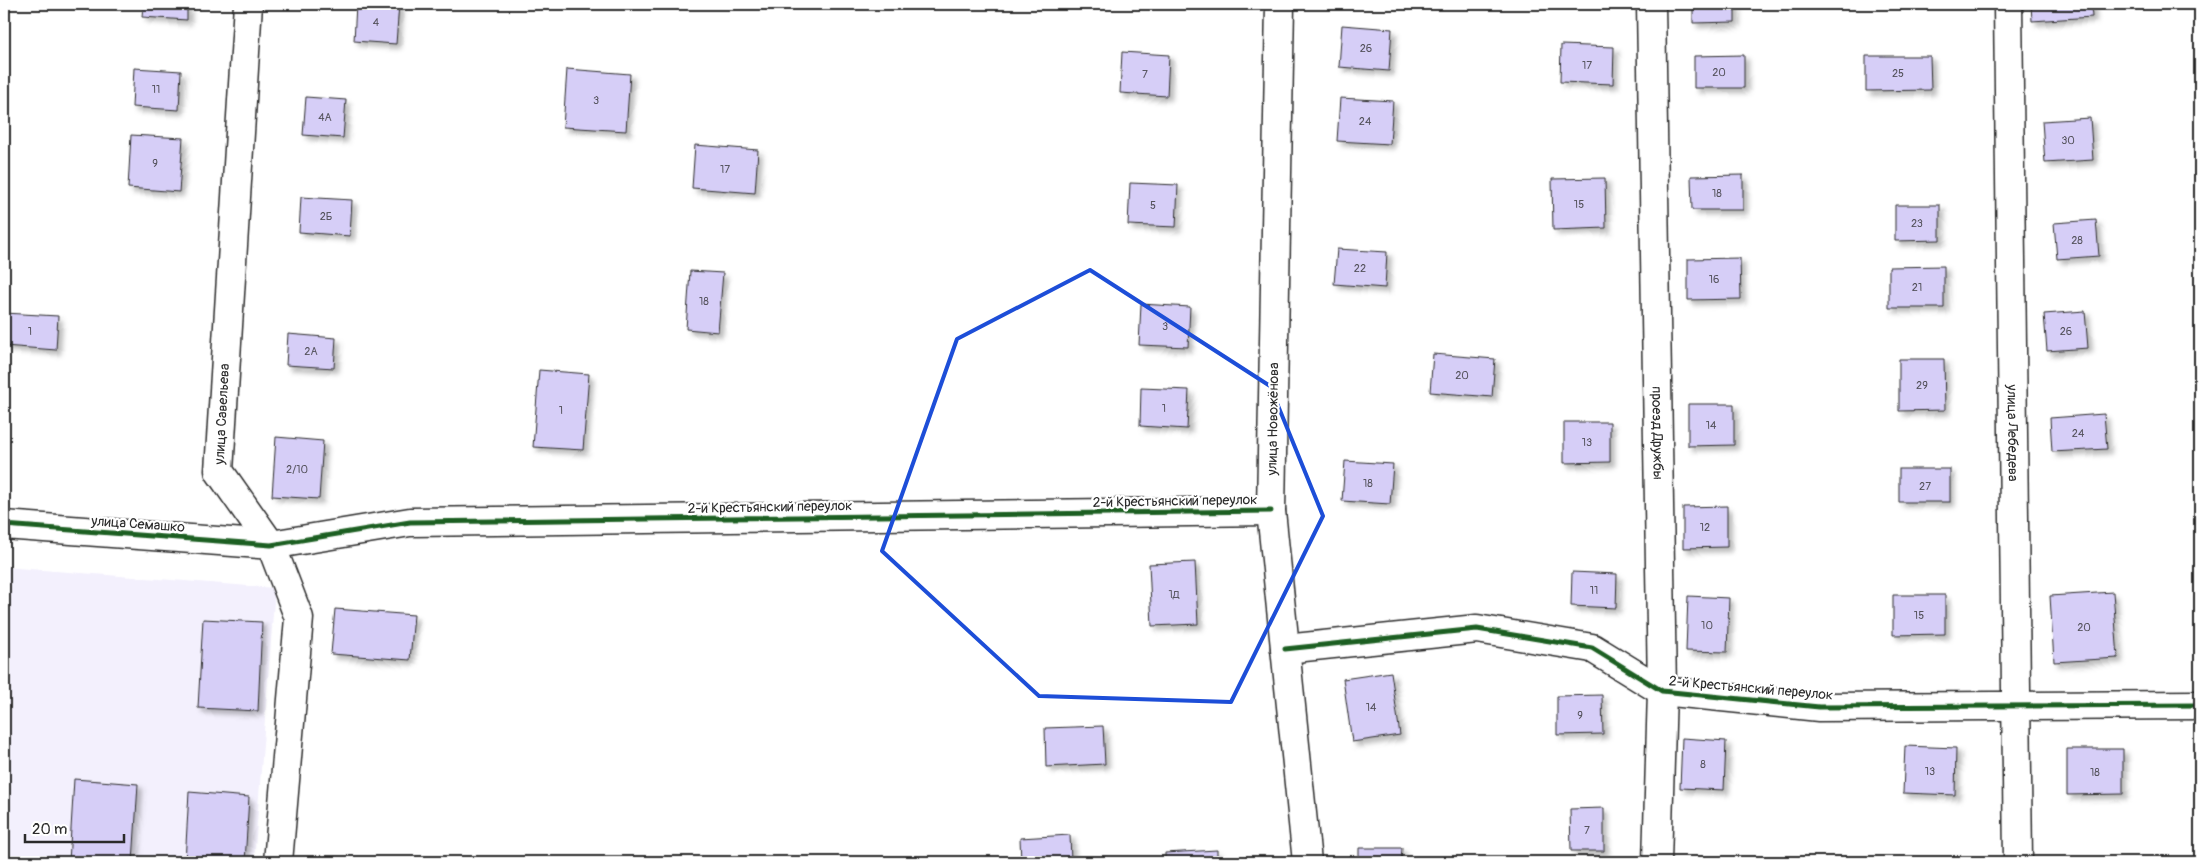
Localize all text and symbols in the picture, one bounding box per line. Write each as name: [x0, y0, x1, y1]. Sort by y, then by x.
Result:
house number: 4: [373, 16, 380, 29]
house number: 26: [1360, 42, 1372, 55]
house number: 17: [1582, 59, 1592, 72]
house number: 20: [1712, 66, 1726, 79]
house number: 25: [1892, 67, 1904, 80]
house number: 7: [1142, 68, 1148, 81]
house number: 11: [152, 83, 160, 96]
house number: 3: [593, 94, 599, 107]
house number: 4А: [318, 111, 332, 124]
house number: 24: [1359, 115, 1372, 128]
house number: 30: [2061, 134, 2075, 147]
house number: 9: [152, 157, 158, 170]
house number: 17: [720, 163, 730, 176]
house number: 18: [1712, 187, 1722, 200]
house number: 15: [1574, 198, 1584, 211]
house number: 5: [1150, 199, 1156, 212]
house number: 2Б: [320, 210, 332, 223]
house number: 23: [1911, 217, 1923, 230]
house number: 28: [2071, 234, 2083, 247]
house number: 22: [1354, 262, 1366, 275]
house number: 16: [1709, 273, 1719, 286]
house number: 21: [1912, 281, 1922, 294]
house number: 18: [699, 295, 709, 308]
house number: 3: [1162, 320, 1168, 333]
house number: 1: [28, 325, 32, 338]
house number: 26: [2060, 325, 2072, 338]
house number: 2А: [304, 345, 318, 358]
street label: улица Новожёнова: [1263, 362, 1282, 477]
street label: улица Савельева: [211, 363, 233, 466]
house number: 20: [1455, 369, 1469, 382]
house number: 29: [1916, 379, 1928, 392]
street label: улица Лебедева: [2004, 383, 2022, 482]
street label: проезд Дружбы: [1649, 386, 1667, 480]
house number: 1: [1162, 402, 1166, 415]
house number: 1: [559, 404, 563, 417]
house number: 14: [1706, 419, 1717, 432]
house number: 24: [2072, 427, 2085, 440]
house number: 13: [1582, 436, 1592, 449]
house number: 2/10: [286, 463, 308, 476]
house number: 18: [1363, 477, 1373, 490]
house number: 27: [1919, 480, 1931, 493]
street label: 2-й Крестьянский переулок: [1092, 491, 1258, 511]
street label: 2-й Крестьянский переулок: [687, 497, 853, 517]
street label: улица Семашко: [90, 512, 186, 536]
house number: 12: [1700, 521, 1710, 534]
house number: 11: [1590, 584, 1598, 597]
house number: 1Д: [1169, 588, 1180, 601]
house number: 15: [1914, 609, 1924, 622]
house number: 10: [1701, 619, 1713, 632]
house number: 20: [2077, 621, 2091, 634]
street label: 2-й Крестьянский переулок: [1668, 672, 1834, 704]
house number: 14: [1366, 701, 1377, 714]
house number: 9: [1577, 709, 1583, 722]
house number: 8: [1700, 758, 1706, 771]
house number: 13: [1925, 765, 1935, 778]
house number: 18: [2090, 766, 2100, 779]
scale bar: [25, 811, 124, 843]
text: 20 m: [32, 820, 67, 839]
house number: 7: [1584, 824, 1590, 837]

